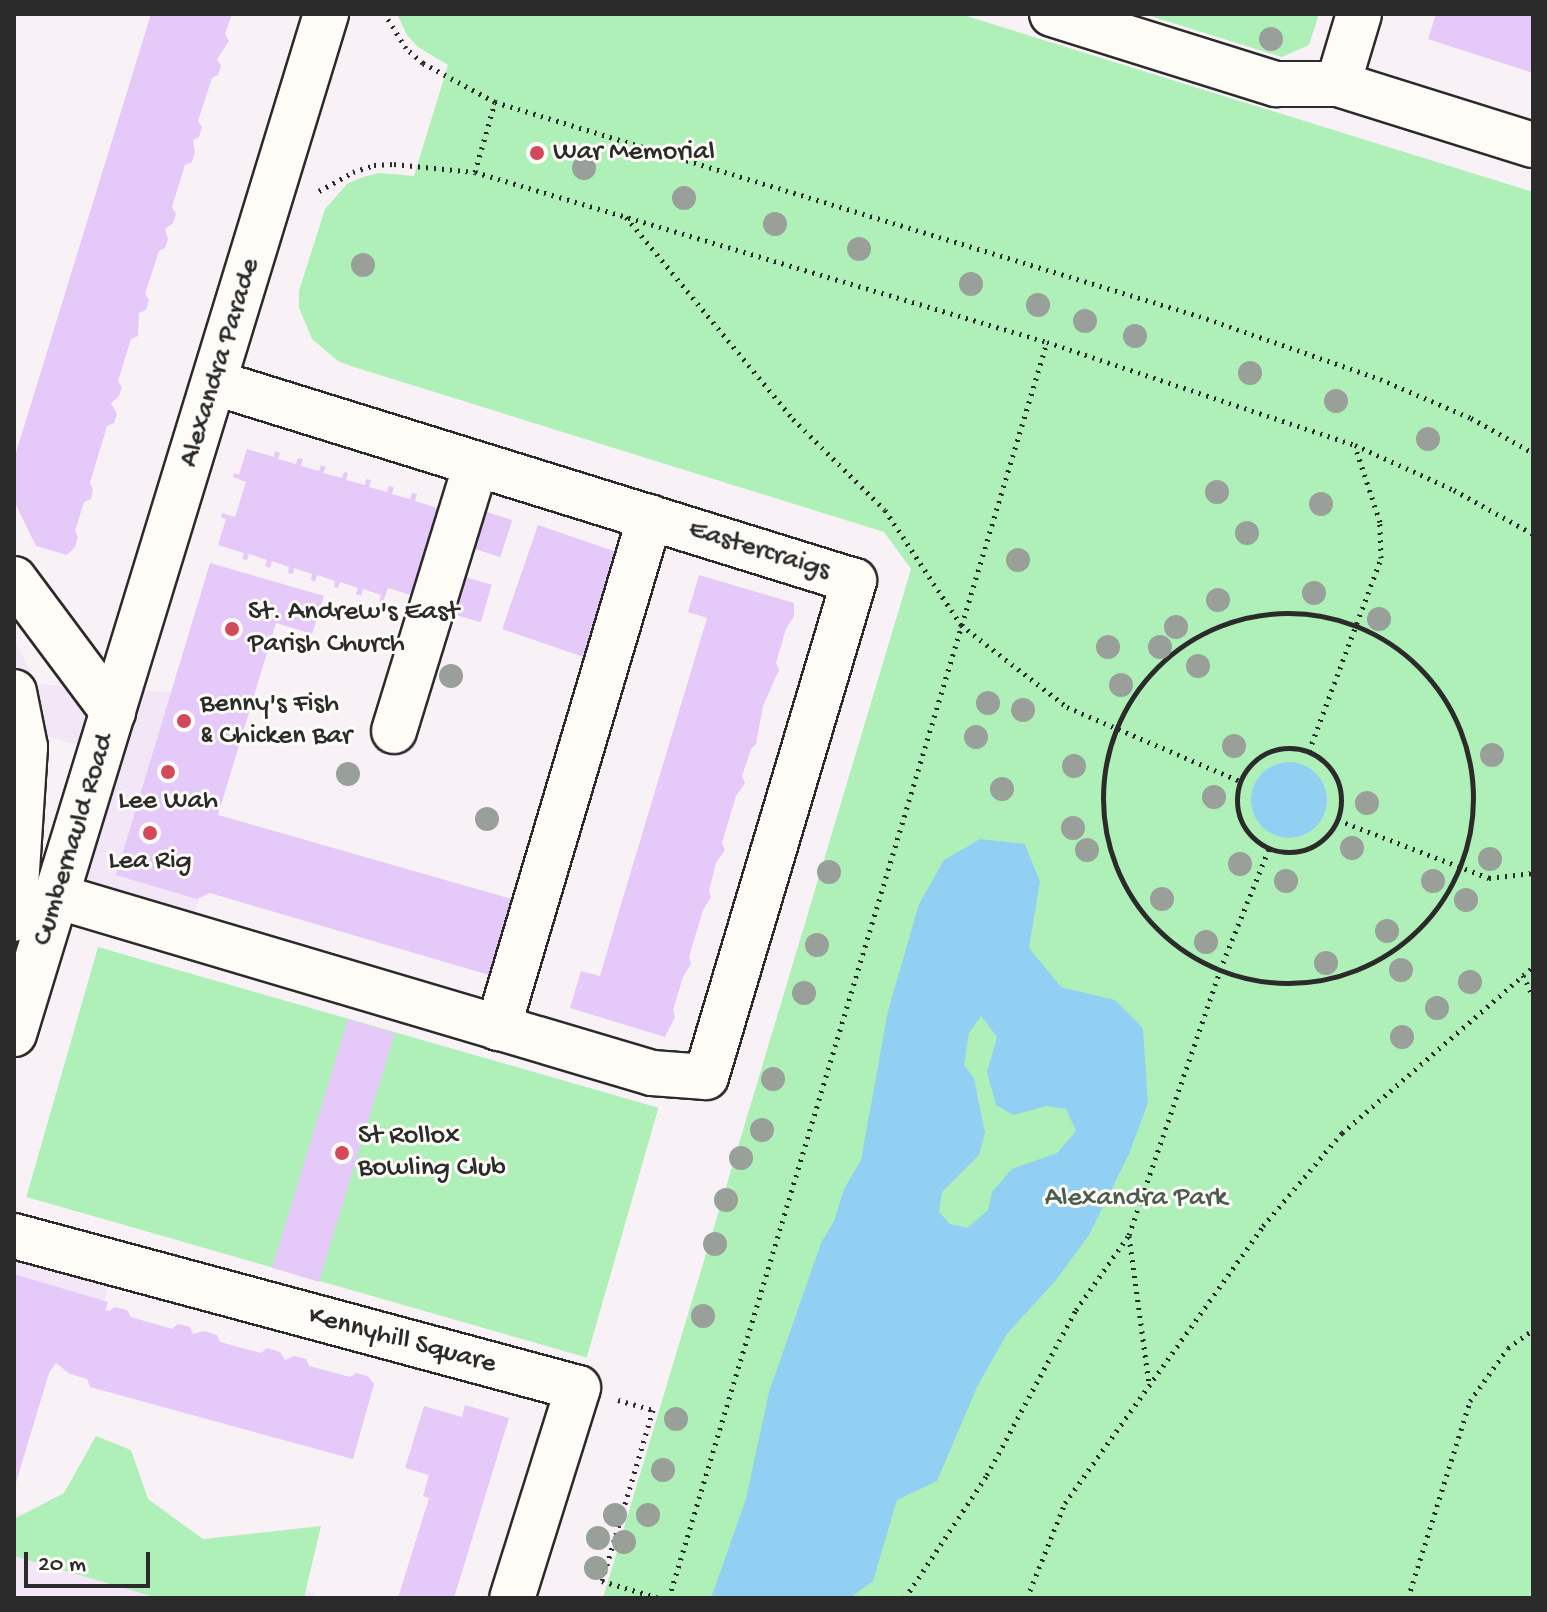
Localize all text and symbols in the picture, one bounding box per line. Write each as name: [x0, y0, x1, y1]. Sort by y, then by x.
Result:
place label: War Memorial: [553, 136, 715, 170]
marker: War Memorial: [528, 144, 546, 162]
street label: Alexandra Parade: [173, 255, 269, 471]
street label: Eastercraigs: [684, 514, 834, 588]
place label: St. Andrew's East Parish Church: [248, 596, 459, 662]
marker: St. Andrew's East Parish Church: [223, 620, 241, 638]
place label: Benny's Fish & Chicken Bar: [200, 688, 352, 754]
marker: Benny's Fish & Chicken Bar: [175, 712, 193, 730]
street label: Cumbernauld Road: [27, 730, 123, 950]
marker: Lee Wah: [159, 763, 177, 781]
place label: Lee Wah: [118, 785, 218, 819]
marker: Lea Rig: [141, 824, 159, 842]
place label: Lea Rig: [108, 845, 192, 879]
place label: St Rollox Bowling Club: [358, 1120, 506, 1186]
marker: St Rollox Bowling Club: [333, 1144, 351, 1162]
park label: Alexandra Park: [1045, 1182, 1227, 1216]
street label: Kennyhill Square: [304, 1300, 500, 1382]
scale bar: [28, 1536, 154, 1586]
text: 20 m: [38, 1551, 86, 1580]

